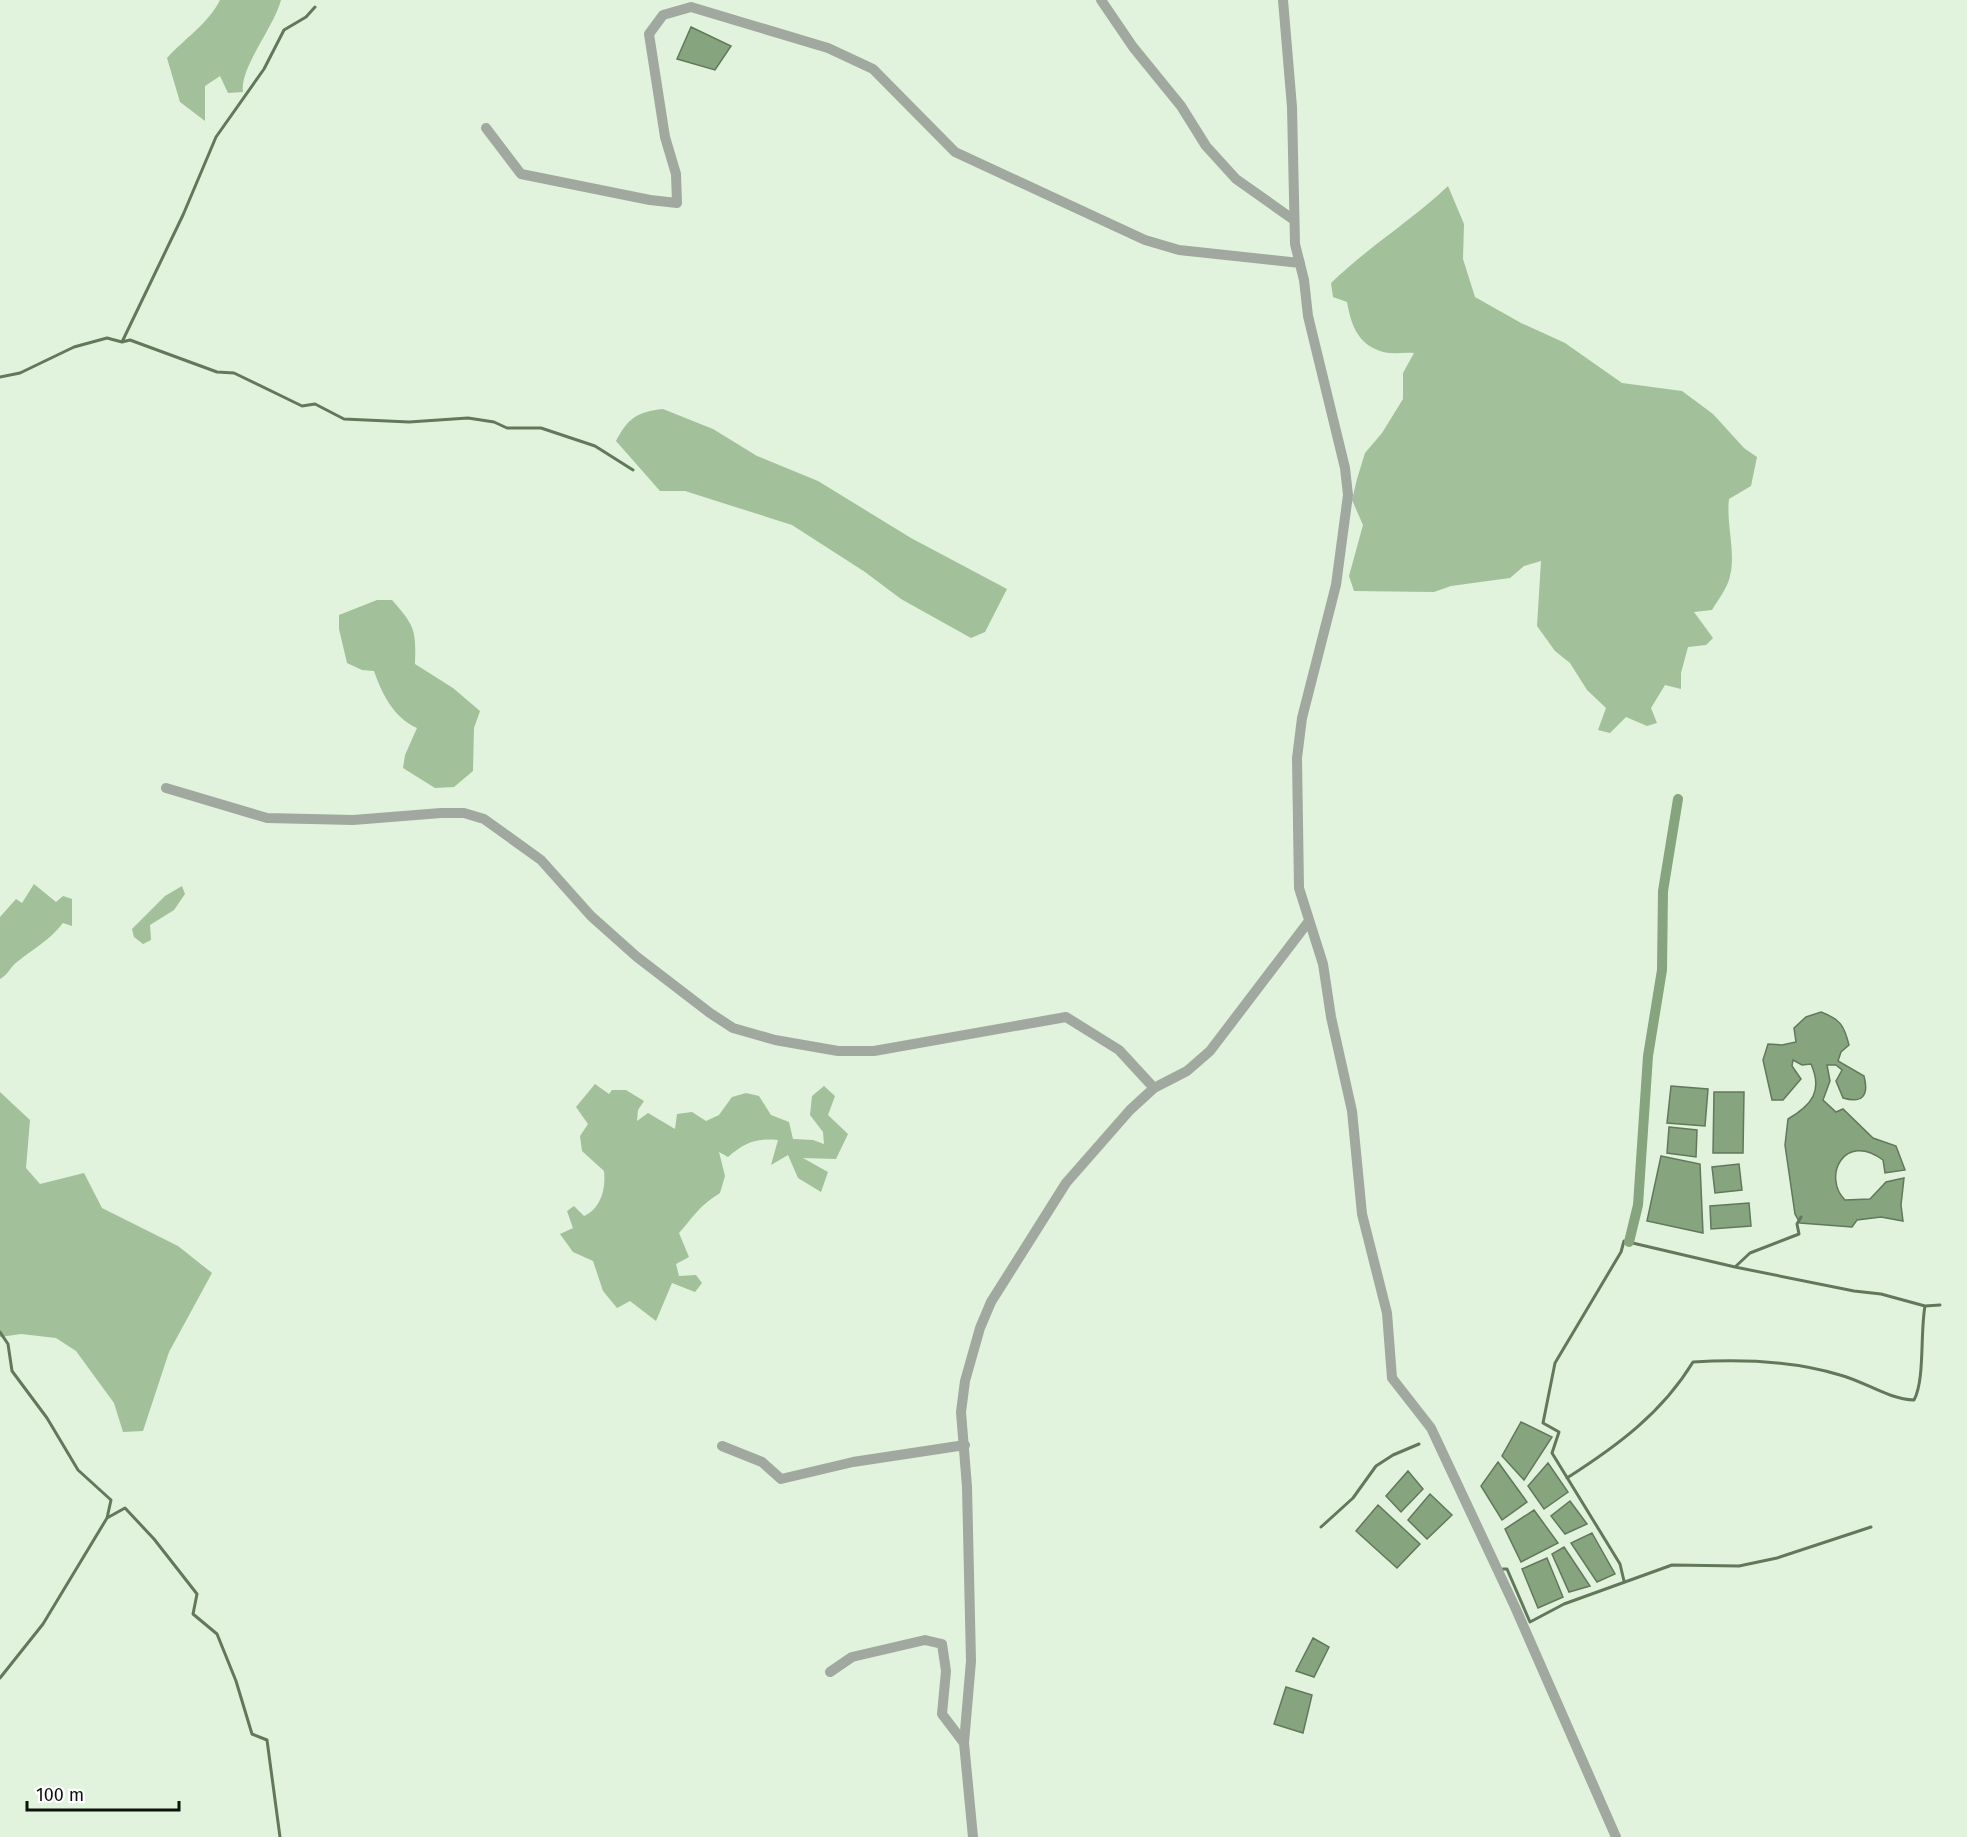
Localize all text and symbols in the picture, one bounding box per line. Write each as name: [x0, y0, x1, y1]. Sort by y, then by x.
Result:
scale bar: [27, 1774, 178, 1812]
text: 100 m: [36, 1784, 84, 1806]

